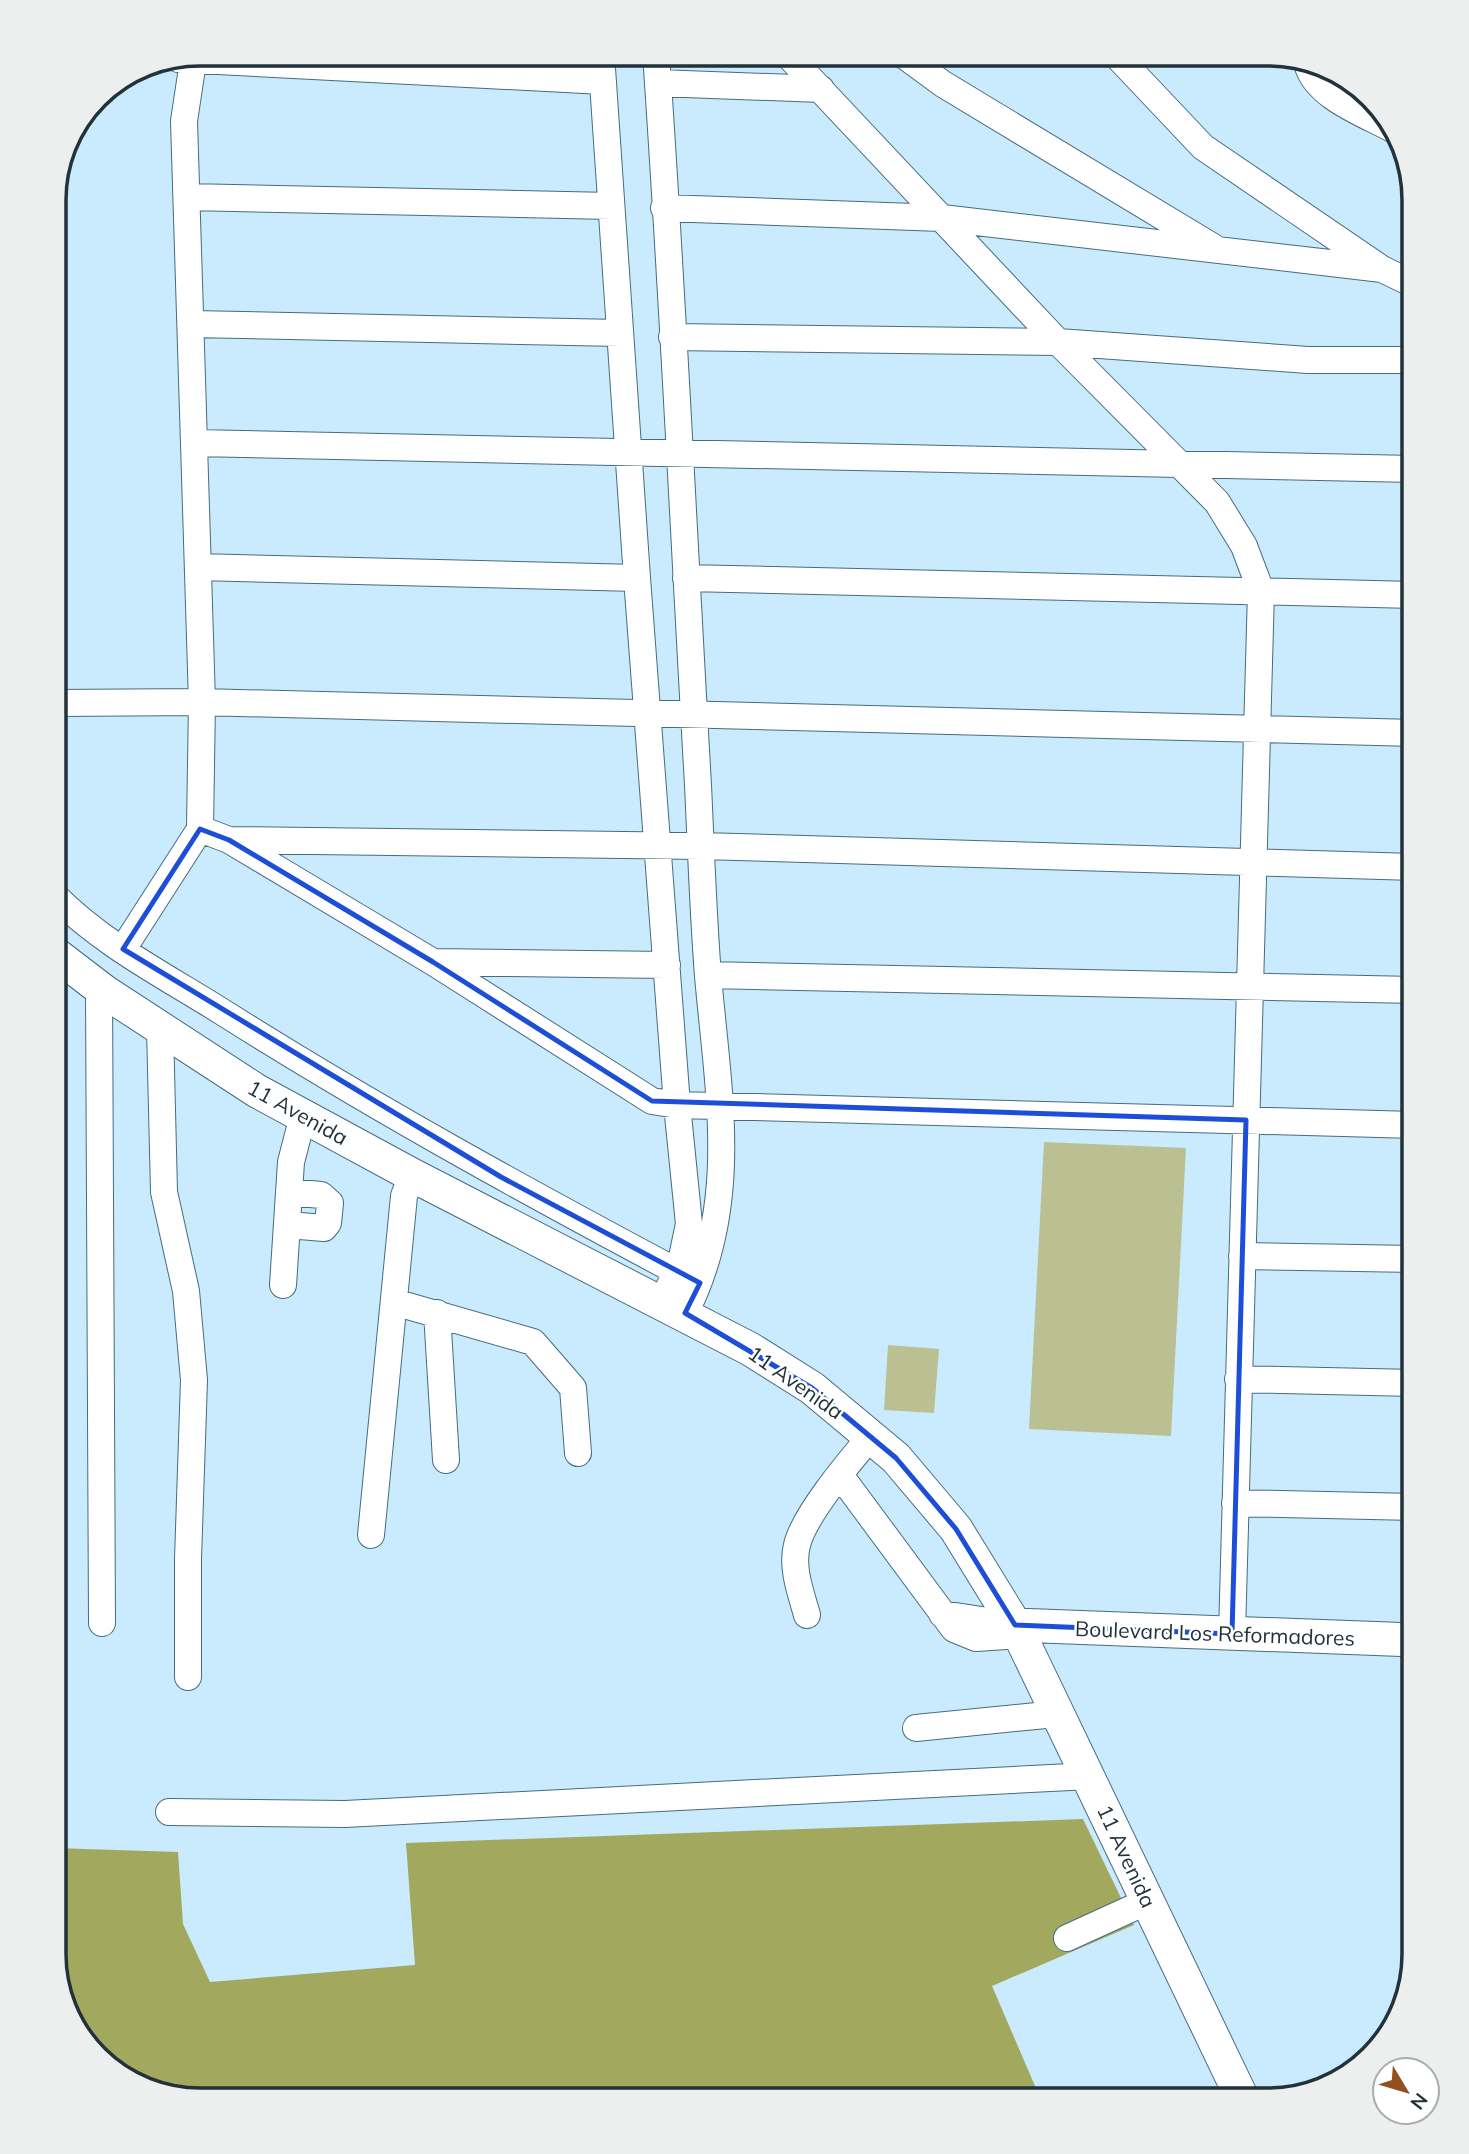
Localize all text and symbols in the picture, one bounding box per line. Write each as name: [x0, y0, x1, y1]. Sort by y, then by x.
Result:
street label: 11 Avenida: [243, 1074, 353, 1150]
street label: 11 Avenida: [743, 1340, 849, 1424]
street label: Boulevard Los Reformadores: [1075, 1615, 1355, 1651]
street label: 11 Avenida: [1092, 1800, 1162, 1912]
north arrow: [1371, 2056, 1441, 2126]
text: N: [1406, 2088, 1433, 2115]

